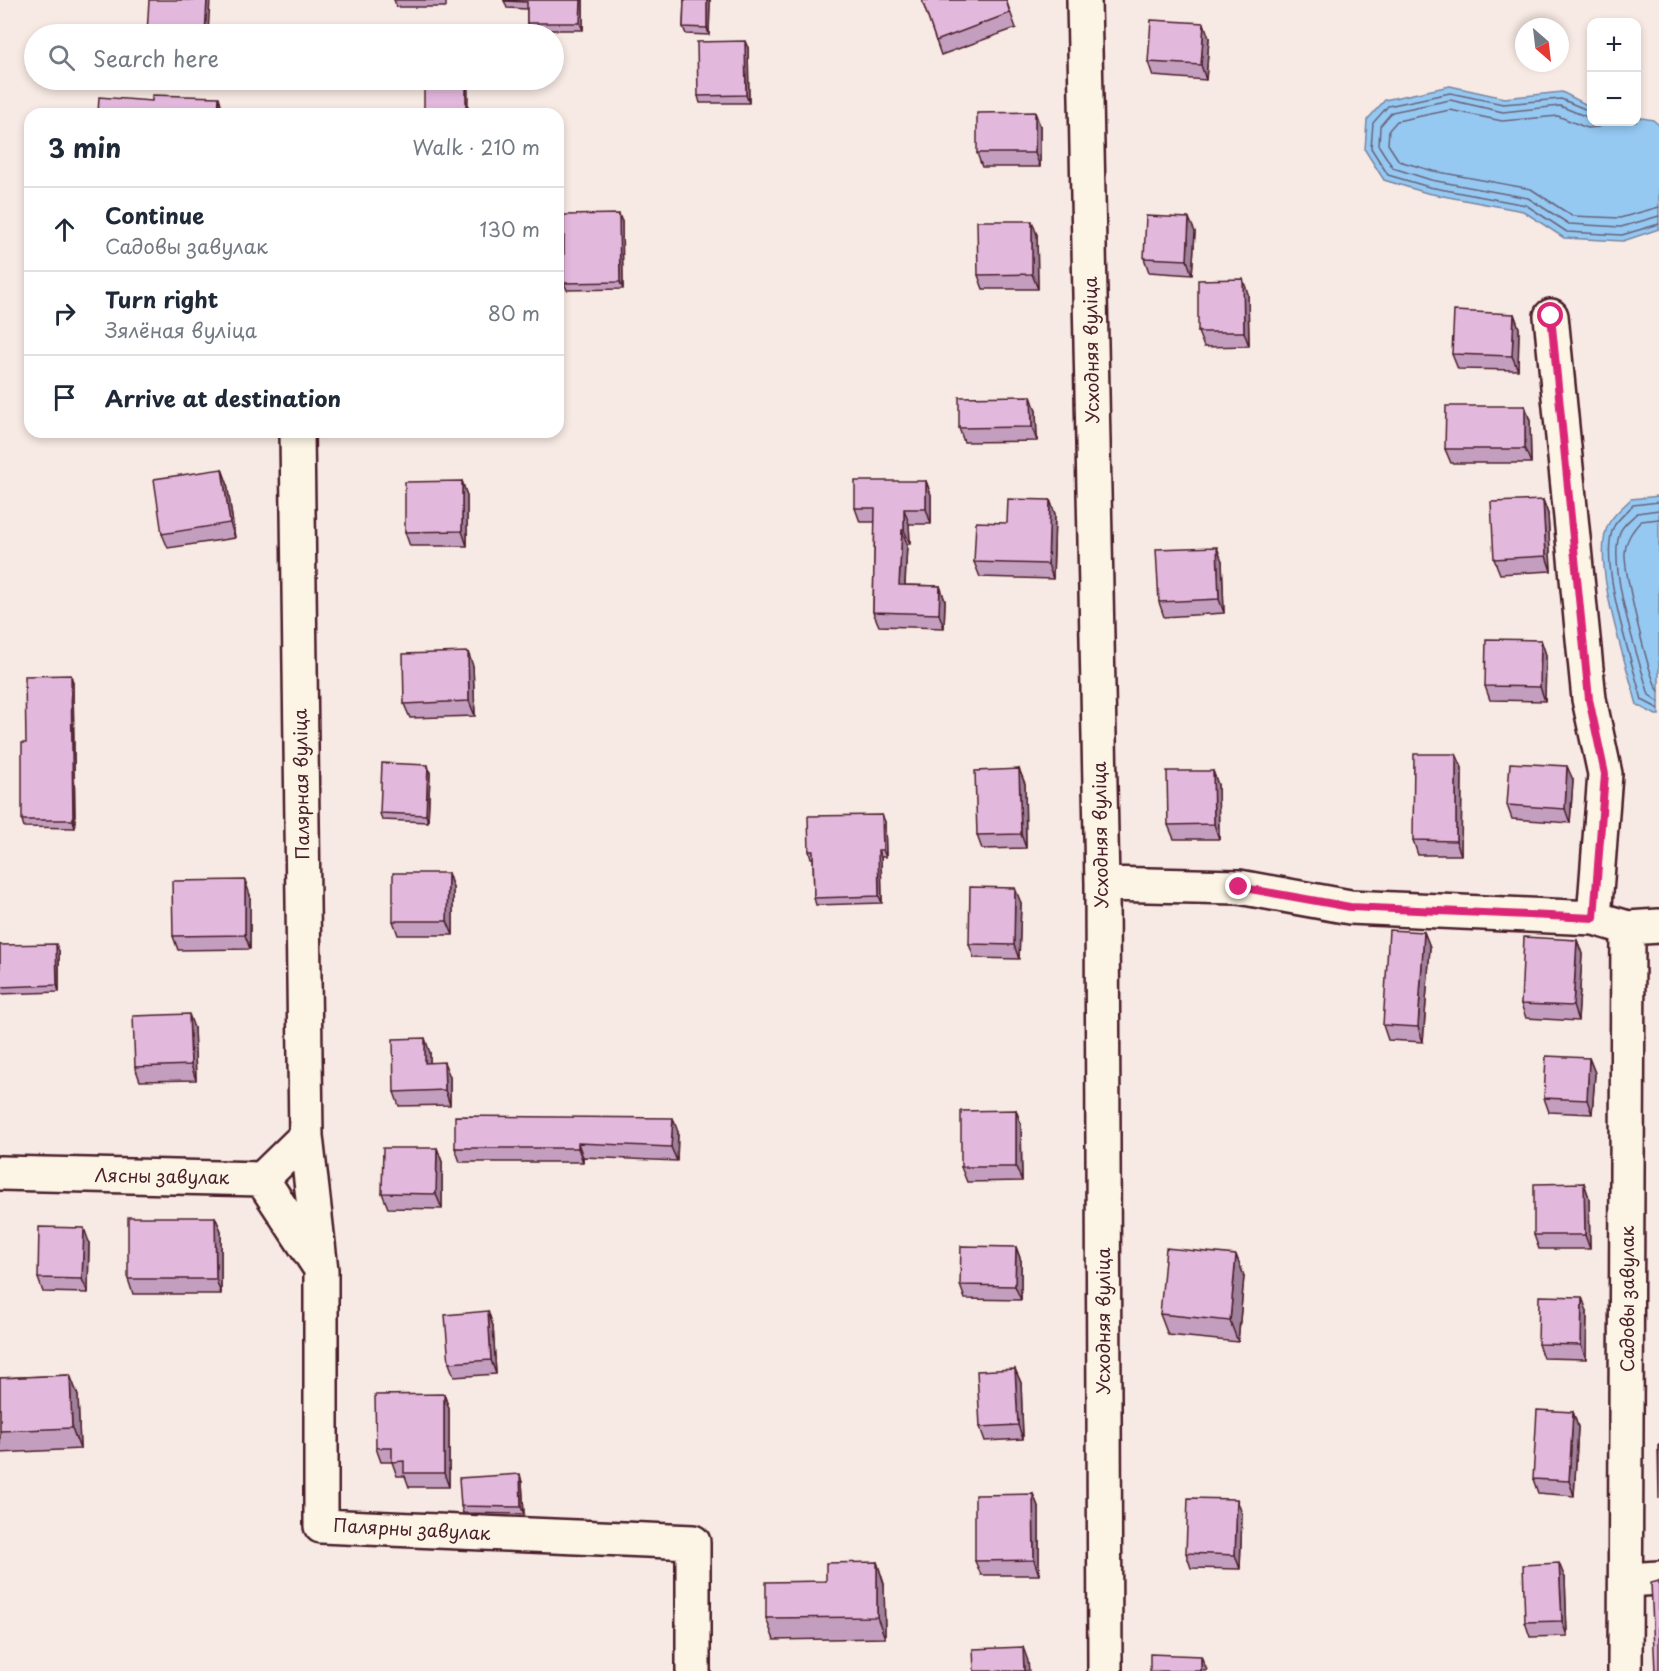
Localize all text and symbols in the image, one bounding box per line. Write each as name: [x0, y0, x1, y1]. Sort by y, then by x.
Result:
north arrow: [1515, 18, 1569, 72]
map controls: [1587, 18, 1641, 126]
button: +: [1587, 18, 1641, 72]
search box: [24, 24, 564, 90]
icon: search: [45, 41, 78, 74]
text: Search here: [93, 41, 219, 74]
button: −: [1587, 72, 1641, 126]
text: 3 min: [48, 128, 121, 167]
text: Walk · 210 m: [413, 132, 540, 162]
text: Continue: [105, 198, 204, 231]
icon: ahead: [48, 213, 81, 246]
text: 130 m: [480, 214, 540, 244]
text: Садовы завулак: [105, 231, 268, 261]
street label: Усходняя вуліца: [1076, 276, 1105, 424]
text: Turn right: [105, 282, 218, 315]
icon: right: [48, 297, 81, 330]
text: 80 m: [488, 298, 540, 328]
route start: [1537, 302, 1563, 328]
text: Зялёная вуліца: [105, 315, 257, 345]
icon: arrive: [48, 381, 81, 414]
text: Arrive at destination: [105, 381, 341, 414]
street label: Палярная вуліца: [286, 708, 315, 860]
street label: Усходняя вуліца: [1085, 761, 1114, 909]
route end: [1225, 873, 1251, 899]
street label: Лясны завулак: [94, 1161, 230, 1190]
street label: Садовы завулак: [1613, 1225, 1640, 1372]
street label: Усходняя вуліца: [1089, 1248, 1116, 1394]
street label: Палярны завулак: [333, 1511, 492, 1546]

